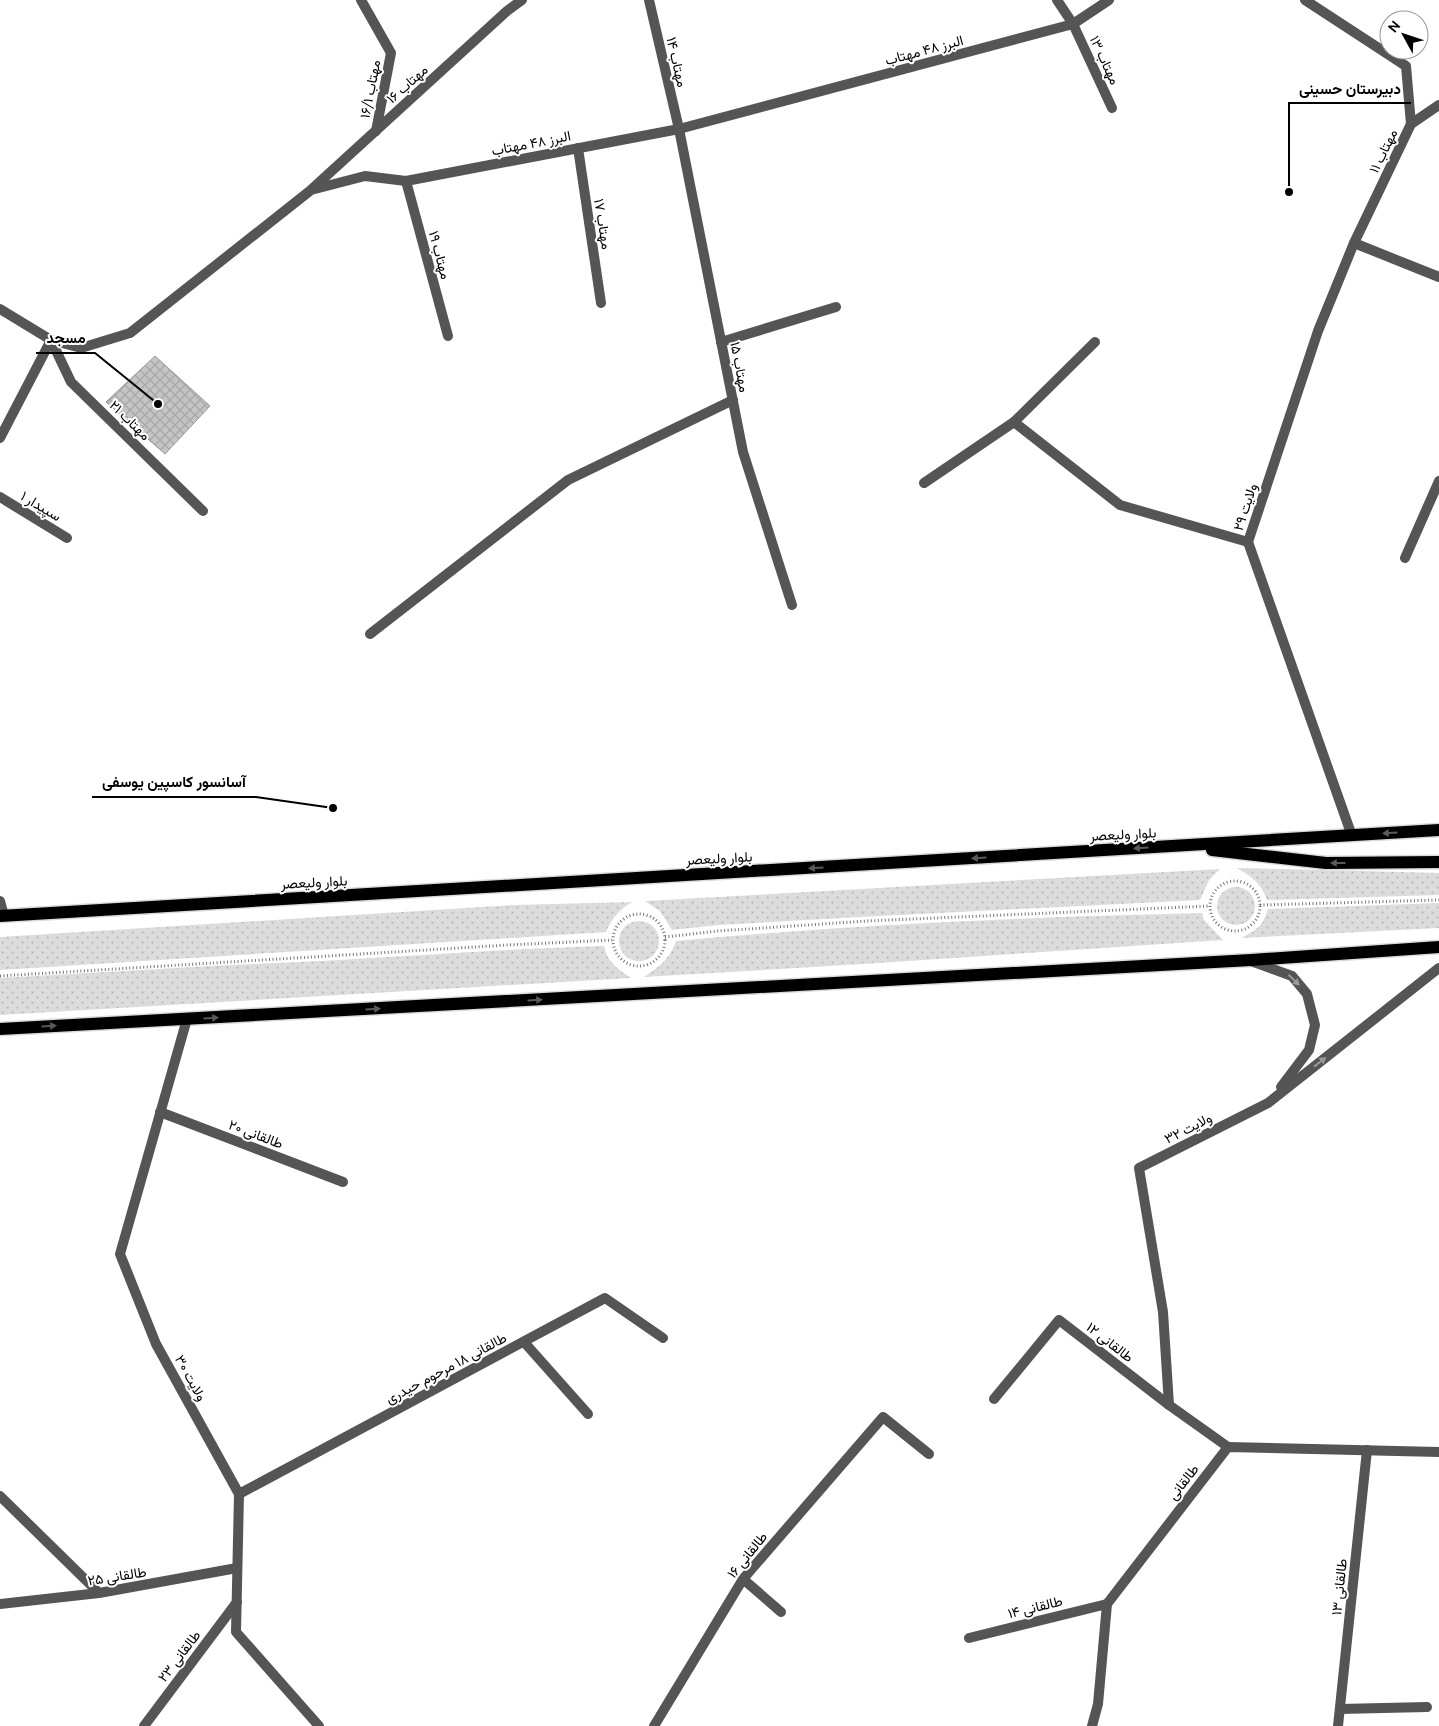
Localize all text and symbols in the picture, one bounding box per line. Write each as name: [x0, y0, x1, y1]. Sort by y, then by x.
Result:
north arrow: [1379, 10, 1429, 60]
text: N: [1385, 17, 1404, 36]
street label: البرز ۴۸ مهتاب: [883, 32, 965, 69]
street label: مهتاب ۱۳: [1086, 33, 1123, 87]
street label: مهتاب ۱۴: [662, 35, 691, 89]
street label: مهتاب ۱۶/۱: [357, 59, 384, 120]
street label: مهتاب ۱۶: [383, 61, 432, 107]
callout: دبیرستان حسینی: [1289, 73, 1411, 103]
text: دبیرستان حسینی: [1299, 80, 1401, 98]
street label: مهتاب ۱۱: [1366, 126, 1401, 176]
street label: البرز ۴۸ مهتاب: [490, 127, 572, 160]
street label: مهتاب ۱۷: [590, 197, 615, 251]
street label: مهتاب ۱۹: [425, 229, 454, 281]
callout: مسجد: [36, 323, 95, 353]
text: مسجد: [46, 329, 86, 347]
street label: مهتاب ۱۵: [726, 340, 753, 394]
street label: مهتاب ٢١: [106, 397, 154, 444]
street label: ولایت ٢٩: [1230, 481, 1261, 533]
street label: سپیدار ۱: [17, 488, 64, 526]
callout: آسانسور کاسپین یوسفی: [92, 767, 256, 797]
text: آسانسور کاسپین یوسفی: [102, 773, 247, 792]
street label: بلوار ولیعصر: [1088, 824, 1157, 845]
one-way arrow: [1382, 830, 1398, 838]
one-way arrow: [1133, 845, 1149, 853]
street label: بلوار ولیعصر: [684, 848, 753, 869]
one-way arrow: [970, 855, 986, 863]
one-way arrow: [1330, 859, 1346, 867]
one-way arrow: [808, 864, 824, 872]
street label: بلوار ولیعصر: [279, 872, 348, 893]
one-way arrow: [1288, 974, 1300, 986]
one-way arrow: [528, 996, 544, 1004]
one-way arrow: [365, 1005, 381, 1013]
one-way arrow: [203, 1014, 219, 1022]
one-way arrow: [41, 1022, 57, 1030]
one-way arrow: [1313, 1056, 1326, 1067]
street label: ولایت ۳۲: [1162, 1109, 1215, 1148]
street label: طالقانی ۲۰: [226, 1116, 285, 1153]
street label: طالقانی ۱۲: [1083, 1319, 1137, 1366]
street label: طالقانی ۱۸ مرحوم حیدری: [383, 1329, 510, 1408]
street label: ولایت ۳۰: [171, 1352, 210, 1404]
street label: طالقانی: [1164, 1461, 1203, 1504]
street label: طالقانی ۱۶: [724, 1529, 771, 1582]
street label: طالقانی ۱۳: [1328, 1558, 1351, 1616]
street label: طالقانی ۲۵: [86, 1563, 148, 1590]
street label: طالقانی ۱۴: [1006, 1592, 1064, 1622]
street label: طالقانی ۲۳: [154, 1627, 204, 1685]

